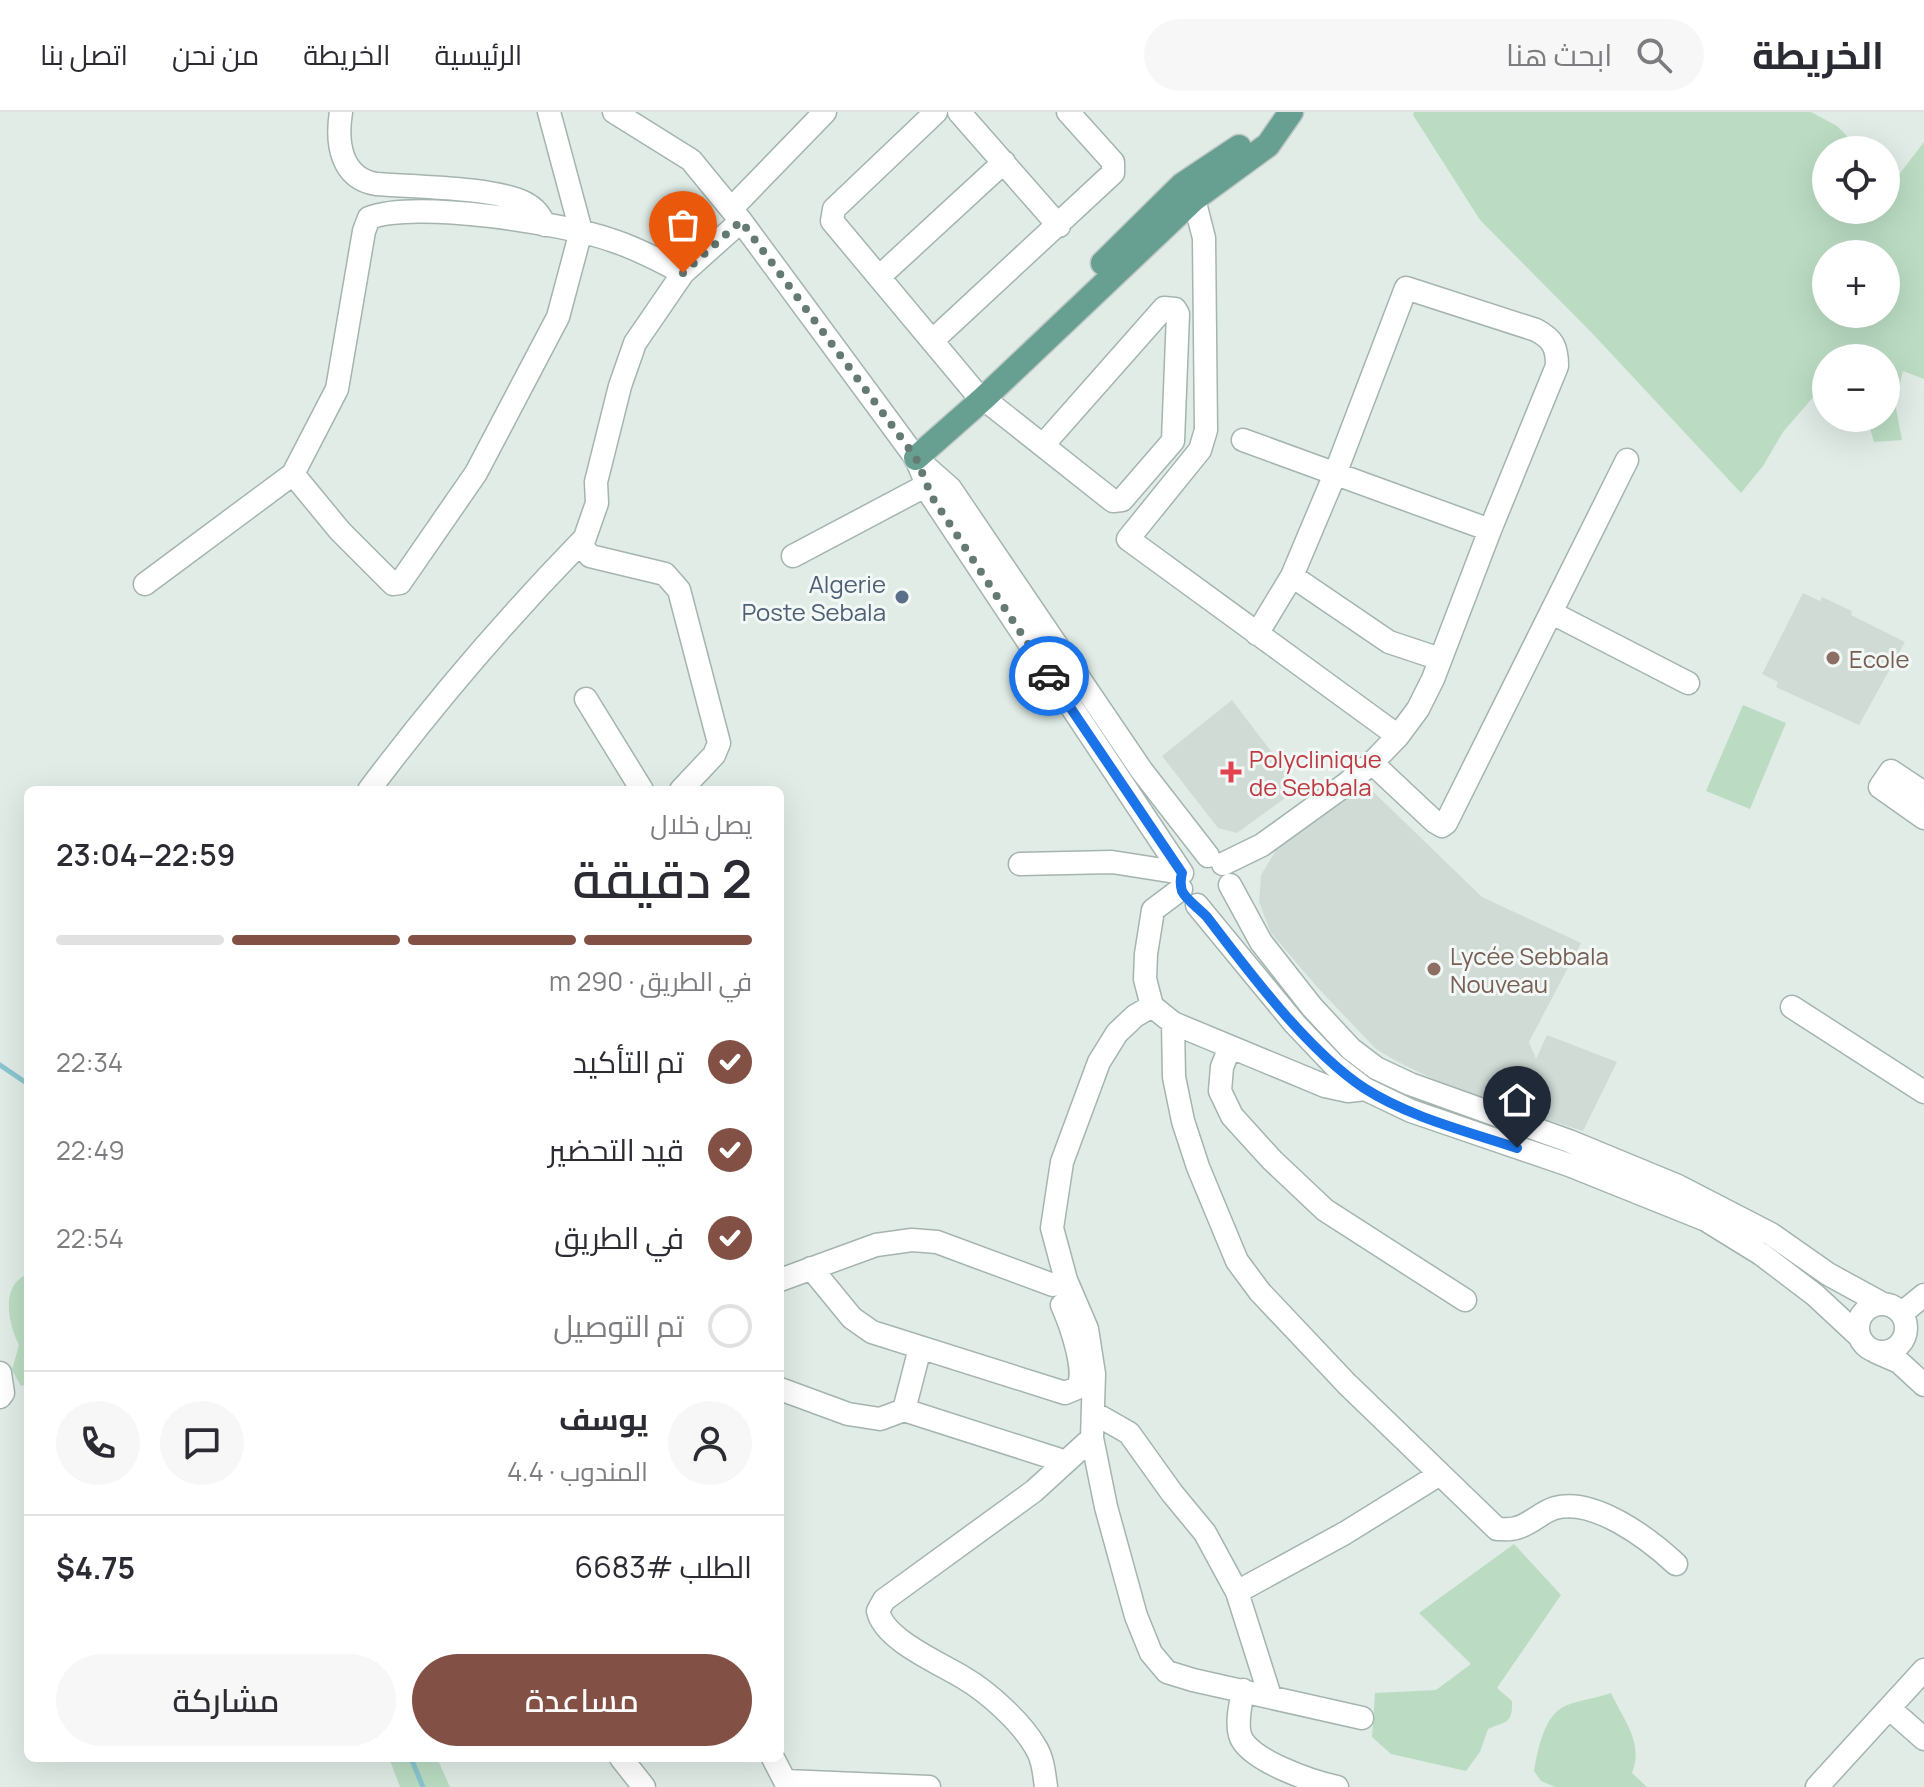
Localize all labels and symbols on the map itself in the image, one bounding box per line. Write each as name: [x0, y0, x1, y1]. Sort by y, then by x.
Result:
pin: [649, 191, 717, 273]
place label: Algerie Poste Sebala: [742, 567, 886, 628]
marker: Algerie Poste Sebala: [893, 588, 911, 606]
courier: [1009, 636, 1089, 716]
place label: Ecole: [1849, 642, 1909, 675]
marker: Ecole: [1824, 649, 1842, 667]
place label: Polyclinique de Sebbala: [1249, 742, 1382, 803]
marker: Polyclinique de Sebbala: [1220, 761, 1242, 783]
place label: Lycée Sebbala Nouveau: [1450, 939, 1609, 1000]
marker: Lycée Sebbala Nouveau: [1425, 960, 1443, 978]
pin: [1483, 1066, 1551, 1148]

